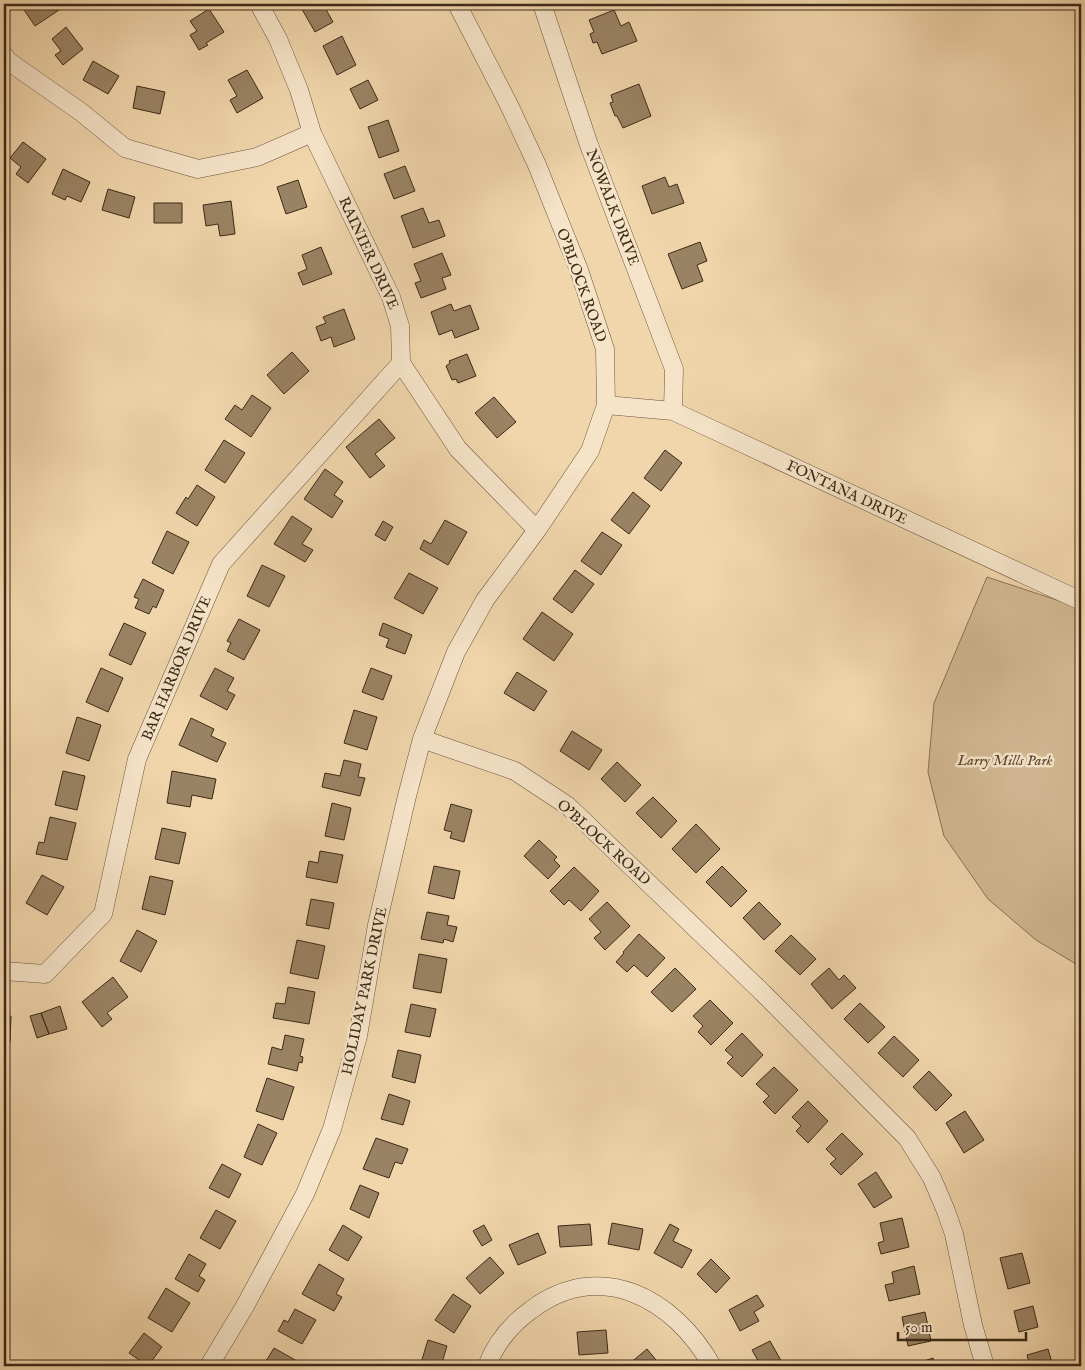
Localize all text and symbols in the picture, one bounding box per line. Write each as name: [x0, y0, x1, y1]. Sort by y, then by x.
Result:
street label: NOWALK DRIVE: [582, 146, 644, 268]
street label: RAINIER DRIVE: [334, 194, 403, 313]
street label: O'BLOCK ROAD: [552, 226, 611, 345]
street label: FONTANA DRIVE: [783, 456, 910, 529]
street label: BAR HARBOR DRIVE: [137, 593, 216, 744]
park label: Larry Mills Park: [956, 751, 1053, 770]
street label: O'BLOCK ROAD: [553, 795, 655, 890]
street label: HOLIDAY PARK DRIVE: [337, 906, 392, 1077]
scale bar: [898, 1310, 1025, 1342]
text: 50 m: [905, 1318, 933, 1337]

